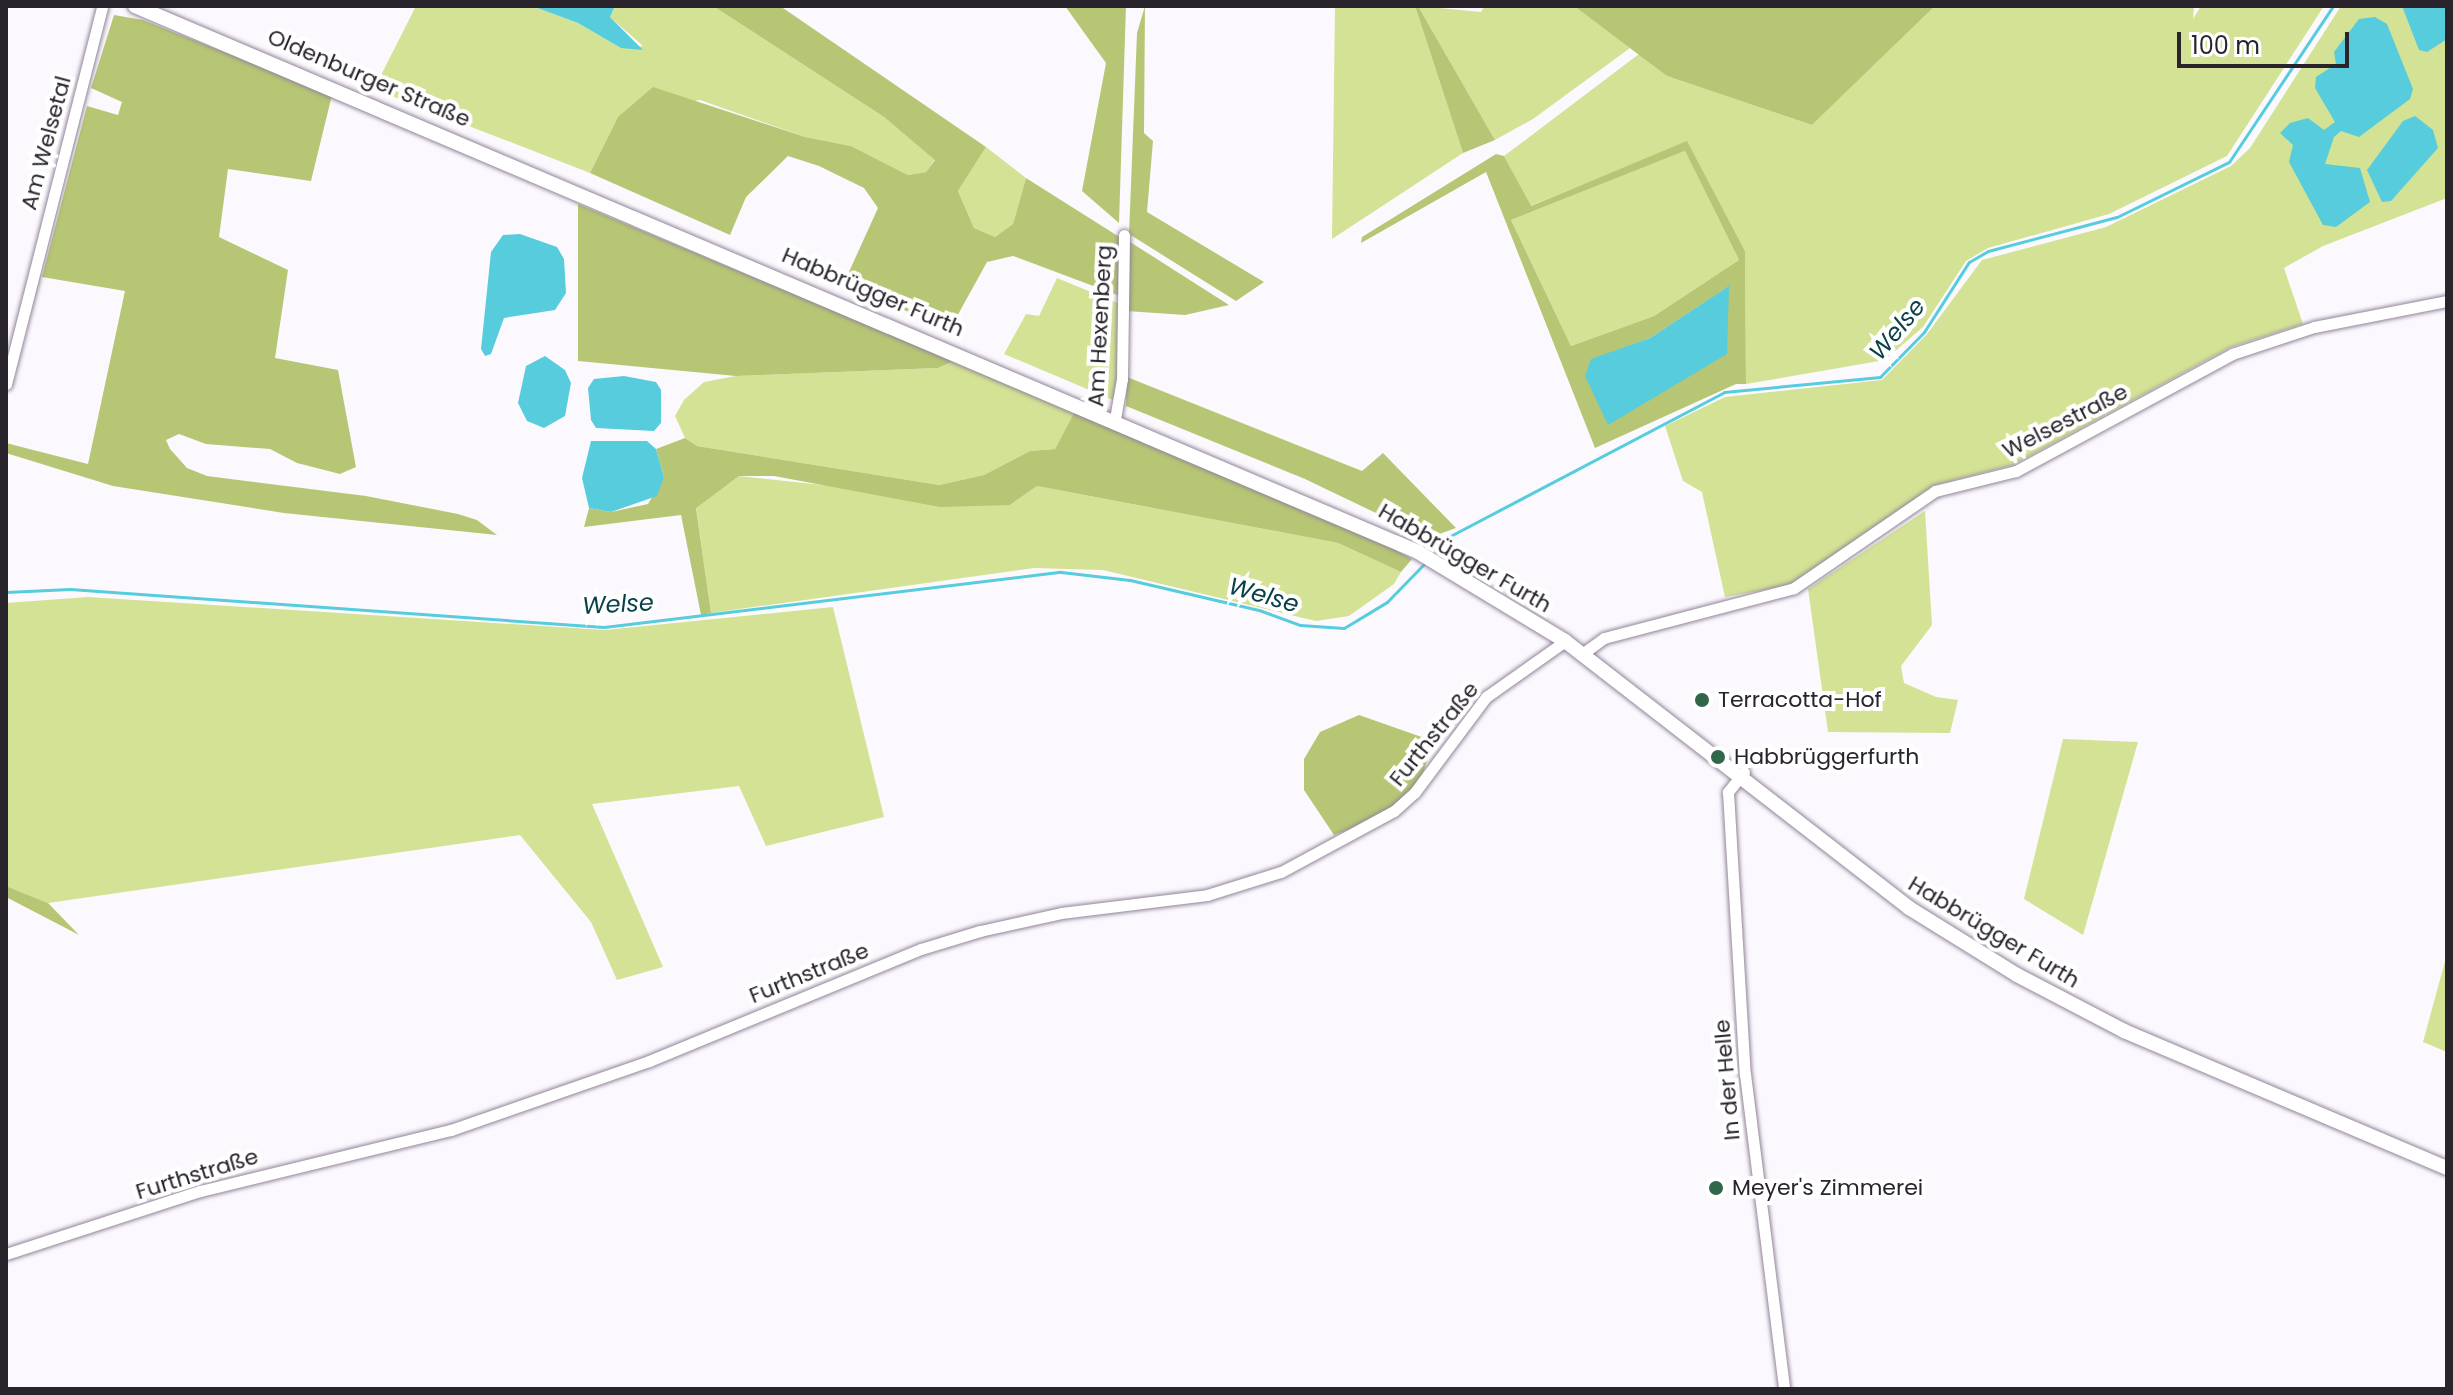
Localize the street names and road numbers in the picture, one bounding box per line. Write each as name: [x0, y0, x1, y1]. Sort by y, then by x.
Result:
street label: Oldenburger Straße: [264, 23, 474, 133]
street label: Am Welsetal: [15, 73, 77, 213]
street label: Habbrügger Furth: [778, 242, 968, 342]
street label: Am Hexenberg: [1083, 244, 1117, 408]
street label: Welsestraße: [1998, 378, 2132, 464]
street label: Habbrügger Furth: [1374, 498, 1556, 618]
street label: Furthstraße: [1384, 676, 1484, 792]
street label: Habbrügger Furth: [1904, 870, 2084, 994]
street label: Furthstraße: [745, 937, 873, 1009]
street label: In der Helle: [1709, 1018, 1745, 1142]
street label: Furthstraße: [133, 1143, 261, 1205]

